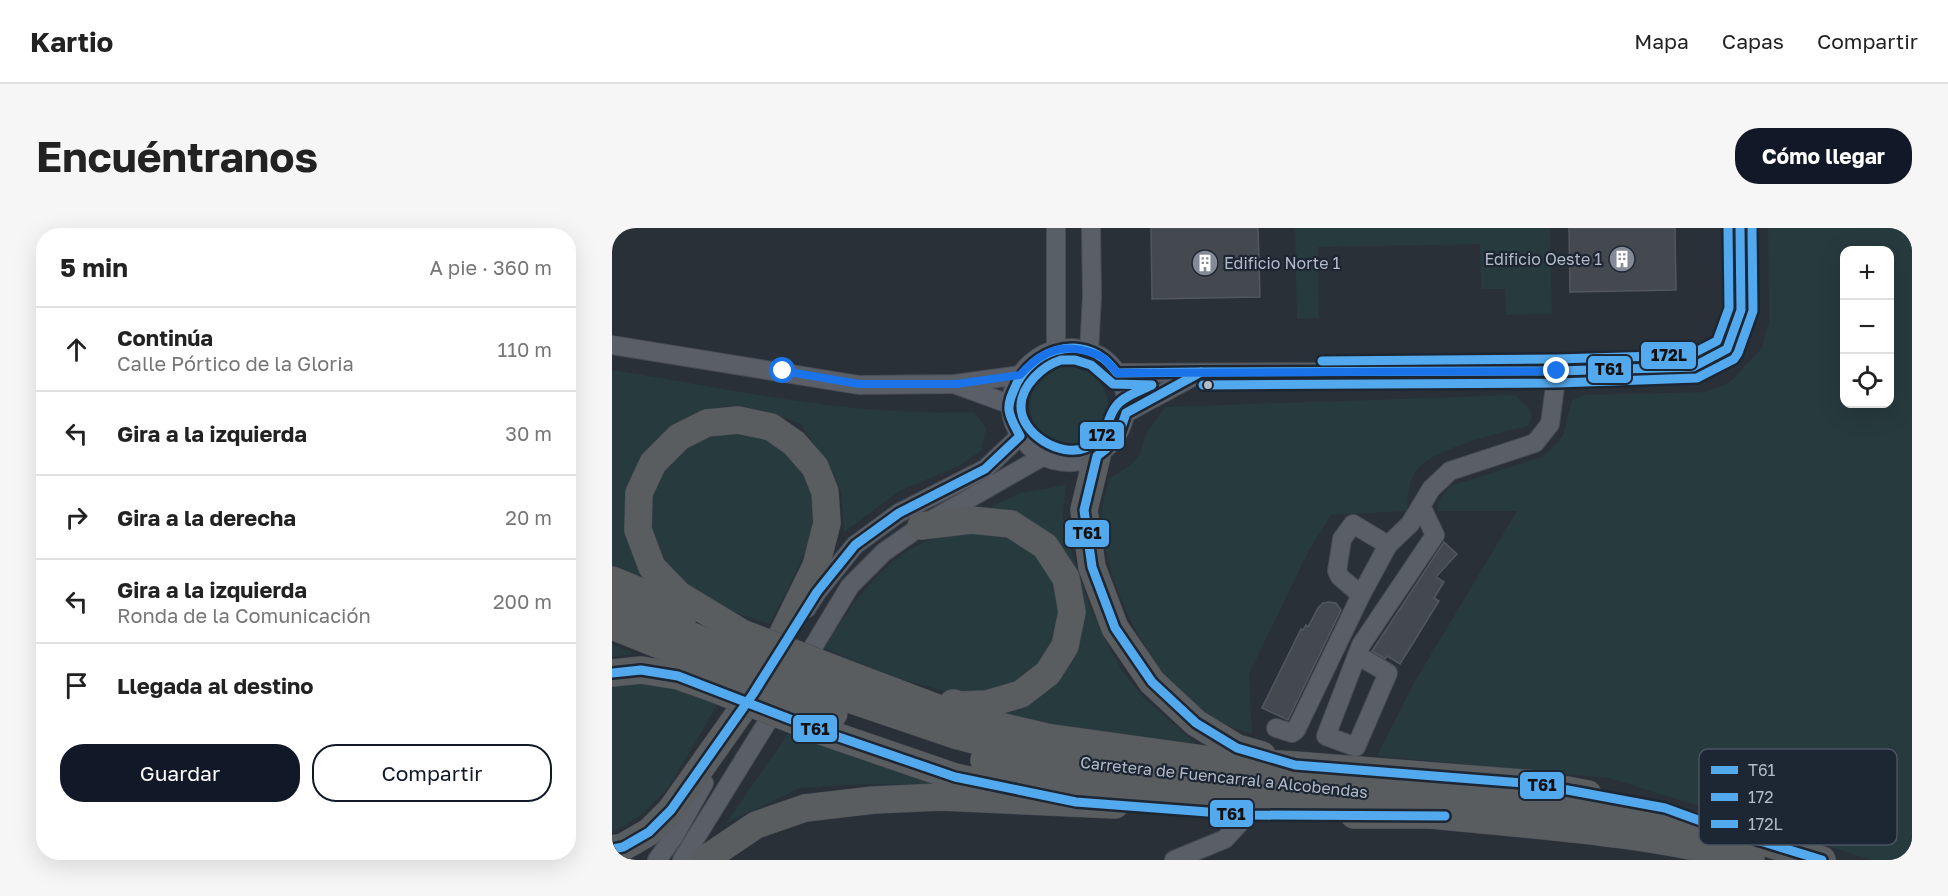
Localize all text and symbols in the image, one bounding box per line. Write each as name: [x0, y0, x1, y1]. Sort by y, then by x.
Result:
text: Kartio: [30, 25, 113, 58]
text: Mapa: [1634, 28, 1689, 54]
text: Capas: [1722, 28, 1784, 54]
text: Compartir: [1817, 28, 1918, 54]
button: Cómo llegar: [1735, 128, 1912, 184]
text: Encuéntranos: [36, 131, 318, 181]
building icon: Edificio Oeste 1: [1607, 244, 1637, 274]
map controls: [1840, 246, 1894, 408]
button: +: [1840, 246, 1894, 300]
building icon: Edificio Norte 1: [1190, 248, 1220, 278]
place label: Edificio Oeste 1: [1484, 249, 1602, 269]
text: 5 min: [60, 252, 128, 283]
place label: Edificio Norte 1: [1224, 253, 1340, 273]
text: A pie · 360 m: [429, 255, 552, 279]
button: −: [1840, 300, 1894, 354]
text: Continúa: [117, 324, 213, 351]
icon: ahead: [60, 333, 93, 366]
text: 110 m: [498, 337, 552, 361]
line badge: 172L: [1640, 341, 1697, 370]
text: 172L: [1651, 345, 1687, 365]
text: Calle Pórtico de la Gloria: [117, 351, 354, 375]
button: locate: [1840, 354, 1894, 408]
line badge: T61: [1587, 355, 1632, 384]
route start: [769, 357, 795, 383]
route end: [1543, 357, 1569, 383]
text: T61: [1595, 359, 1623, 379]
unlabelled marker: [1202, 379, 1214, 391]
icon: left: [60, 417, 93, 450]
text: Gira a la izquierda: [117, 420, 307, 447]
text: 30 m: [505, 421, 552, 445]
line badge: 172: [1079, 421, 1125, 450]
text: 172: [1089, 425, 1116, 445]
icon: right: [60, 501, 93, 534]
text: Gira a la derecha: [117, 504, 296, 531]
text: 20 m: [505, 505, 552, 529]
line badge: T61: [1064, 519, 1110, 548]
text: T61: [1073, 523, 1101, 543]
text: Gira a la izquierda: [117, 576, 307, 603]
icon: left: [60, 585, 93, 618]
text: 200 m: [493, 589, 552, 613]
text: Ronda de la Comunicación: [117, 603, 371, 627]
icon: arrive: [60, 669, 93, 702]
text: Llegada al destino: [117, 672, 314, 699]
line badge: T61: [792, 714, 838, 743]
text: T61: [801, 719, 829, 739]
button: Guardar: [60, 744, 300, 802]
button: Compartir: [312, 744, 552, 802]
legend: [1699, 749, 1897, 845]
street label: Carretera de Fuencarral a Alcobendas: [1079, 752, 1369, 802]
text: T61: [1748, 760, 1776, 780]
line badge: T61: [1519, 771, 1565, 800]
text: T61: [1528, 775, 1556, 795]
text: 172: [1748, 787, 1774, 807]
line badge: T61: [1209, 799, 1254, 828]
text: T61: [1217, 804, 1245, 824]
text: 172L: [1748, 814, 1783, 834]

